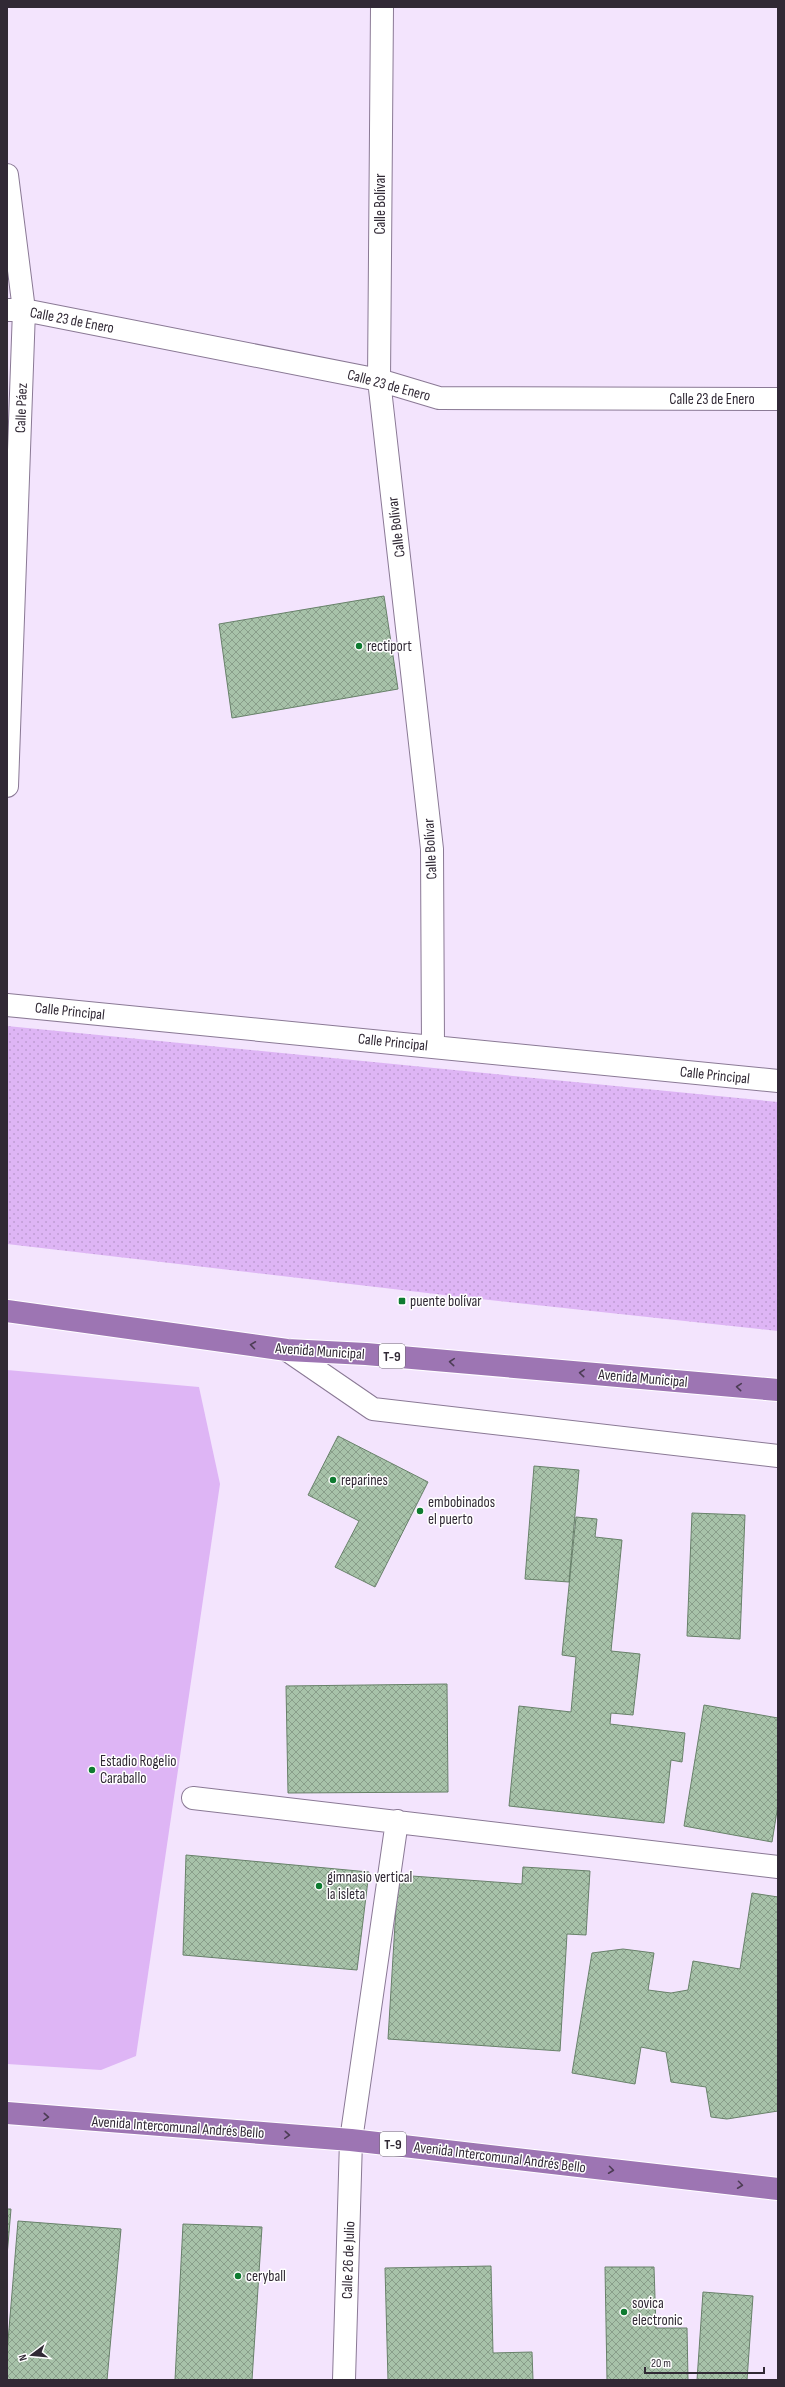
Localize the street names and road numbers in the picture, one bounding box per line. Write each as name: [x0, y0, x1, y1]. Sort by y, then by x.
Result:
street label: Calle Bolívar: [371, 173, 390, 234]
street label: Calle 23 de Enero: [28, 303, 116, 338]
street label: Calle 23 de Enero: [345, 365, 433, 406]
street label: Calle Páez: [11, 382, 32, 433]
street label: Calle 23 de Enero: [669, 390, 755, 409]
street label: Calle Bolívar: [383, 495, 410, 558]
street label: Calle Bolívar: [419, 817, 442, 880]
street label: Calle Principal: [34, 998, 106, 1025]
street label: Calle Principal: [357, 1029, 429, 1056]
street label: Calle Principal: [679, 1062, 751, 1089]
street label: Avenida Municipal: [274, 1339, 365, 1364]
road number: T-9: [379, 1344, 405, 1368]
street label: Avenida Municipal: [597, 1365, 688, 1392]
street label: Avenida Intercomunal Andrés Bello: [90, 2112, 265, 2143]
road number: T-9: [380, 2132, 406, 2156]
street label: Avenida Intercomunal Andrés Bello: [412, 2137, 587, 2177]
street label: Calle 26 de Julio: [338, 2221, 359, 2299]

